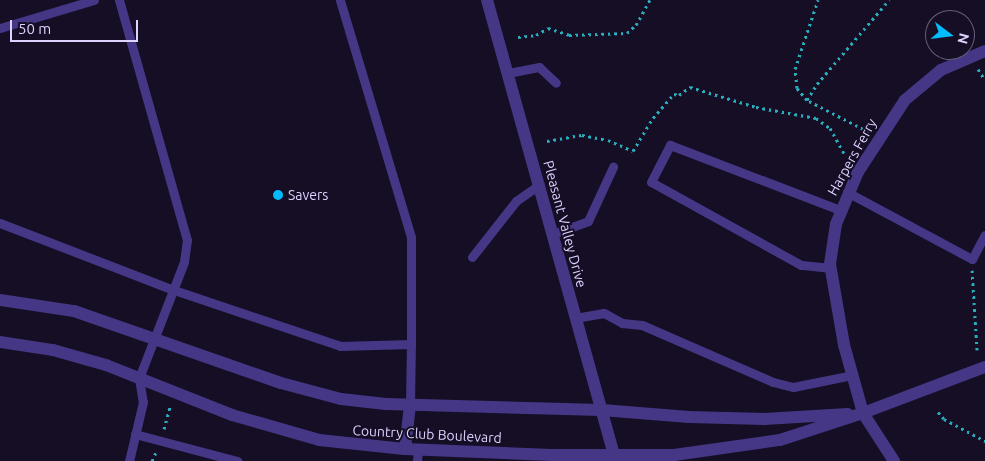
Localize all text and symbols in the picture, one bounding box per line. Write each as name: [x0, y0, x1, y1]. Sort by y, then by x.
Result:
scale bar: [12, 10, 140, 42]
north arrow: [925, 10, 975, 60]
text: 50 m: [18, 20, 51, 37]
text: N: [954, 31, 973, 46]
street label: Harpers Ferry: [824, 116, 880, 198]
street label: Pleasant Valley Drive: [540, 159, 590, 289]
place label: Savers: [288, 187, 328, 203]
marker: Savers: [272, 189, 284, 201]
street label: Country Club Boulevard: [352, 422, 502, 446]

